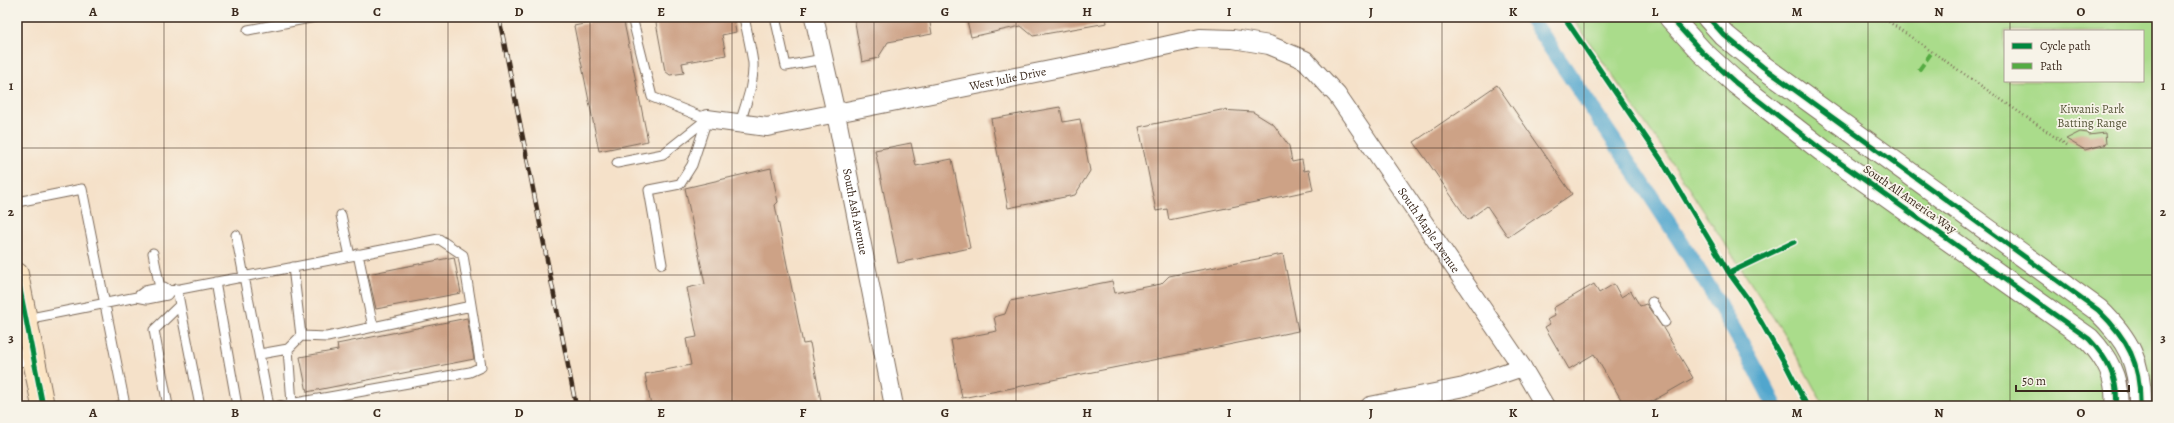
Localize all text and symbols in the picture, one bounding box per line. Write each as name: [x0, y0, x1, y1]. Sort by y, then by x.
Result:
text: A: [88, 3, 98, 20]
text: B: [231, 3, 239, 20]
text: C: [373, 3, 381, 20]
text: D: [514, 3, 524, 20]
text: E: [657, 3, 665, 20]
text: F: [800, 3, 807, 20]
text: G: [941, 3, 949, 20]
text: H: [1082, 3, 1092, 20]
text: I: [1227, 3, 1232, 20]
text: J: [1369, 3, 1373, 20]
text: K: [1509, 3, 1518, 20]
text: L: [1652, 3, 1659, 20]
text: M: [1792, 3, 1803, 20]
text: N: [1934, 3, 1944, 20]
text: O: [2077, 3, 2086, 20]
legend: [2004, 30, 2144, 82]
text: Cycle path: [2040, 38, 2091, 54]
text: Path: [2040, 58, 2063, 74]
street label: West Julie Drive: [967, 63, 1047, 94]
text: 1: [9, 77, 14, 94]
text: 1: [2161, 77, 2166, 94]
park label: Kiwanis Park Batting Range: [2057, 101, 2127, 131]
street label: South All America Way: [1860, 161, 1960, 238]
street label: South Ash Avenue: [839, 167, 872, 256]
street label: South Maple Avenue: [1394, 184, 1464, 276]
text: 2: [8, 203, 15, 220]
text: 2: [2160, 203, 2167, 220]
text: 3: [8, 329, 14, 346]
text: 3: [2160, 329, 2166, 346]
scale bar: [2016, 367, 2129, 393]
text: 50 m: [2022, 373, 2046, 389]
text: A: [88, 404, 98, 421]
text: B: [231, 404, 239, 421]
text: C: [373, 404, 381, 421]
text: D: [514, 404, 524, 421]
text: E: [657, 404, 665, 421]
text: F: [800, 404, 807, 421]
text: G: [941, 404, 949, 421]
text: H: [1082, 404, 1092, 421]
text: I: [1227, 404, 1232, 421]
text: J: [1369, 404, 1373, 421]
text: K: [1509, 404, 1518, 421]
text: L: [1652, 404, 1659, 421]
text: M: [1792, 404, 1803, 421]
text: N: [1934, 404, 1944, 421]
text: O: [2077, 404, 2086, 421]

